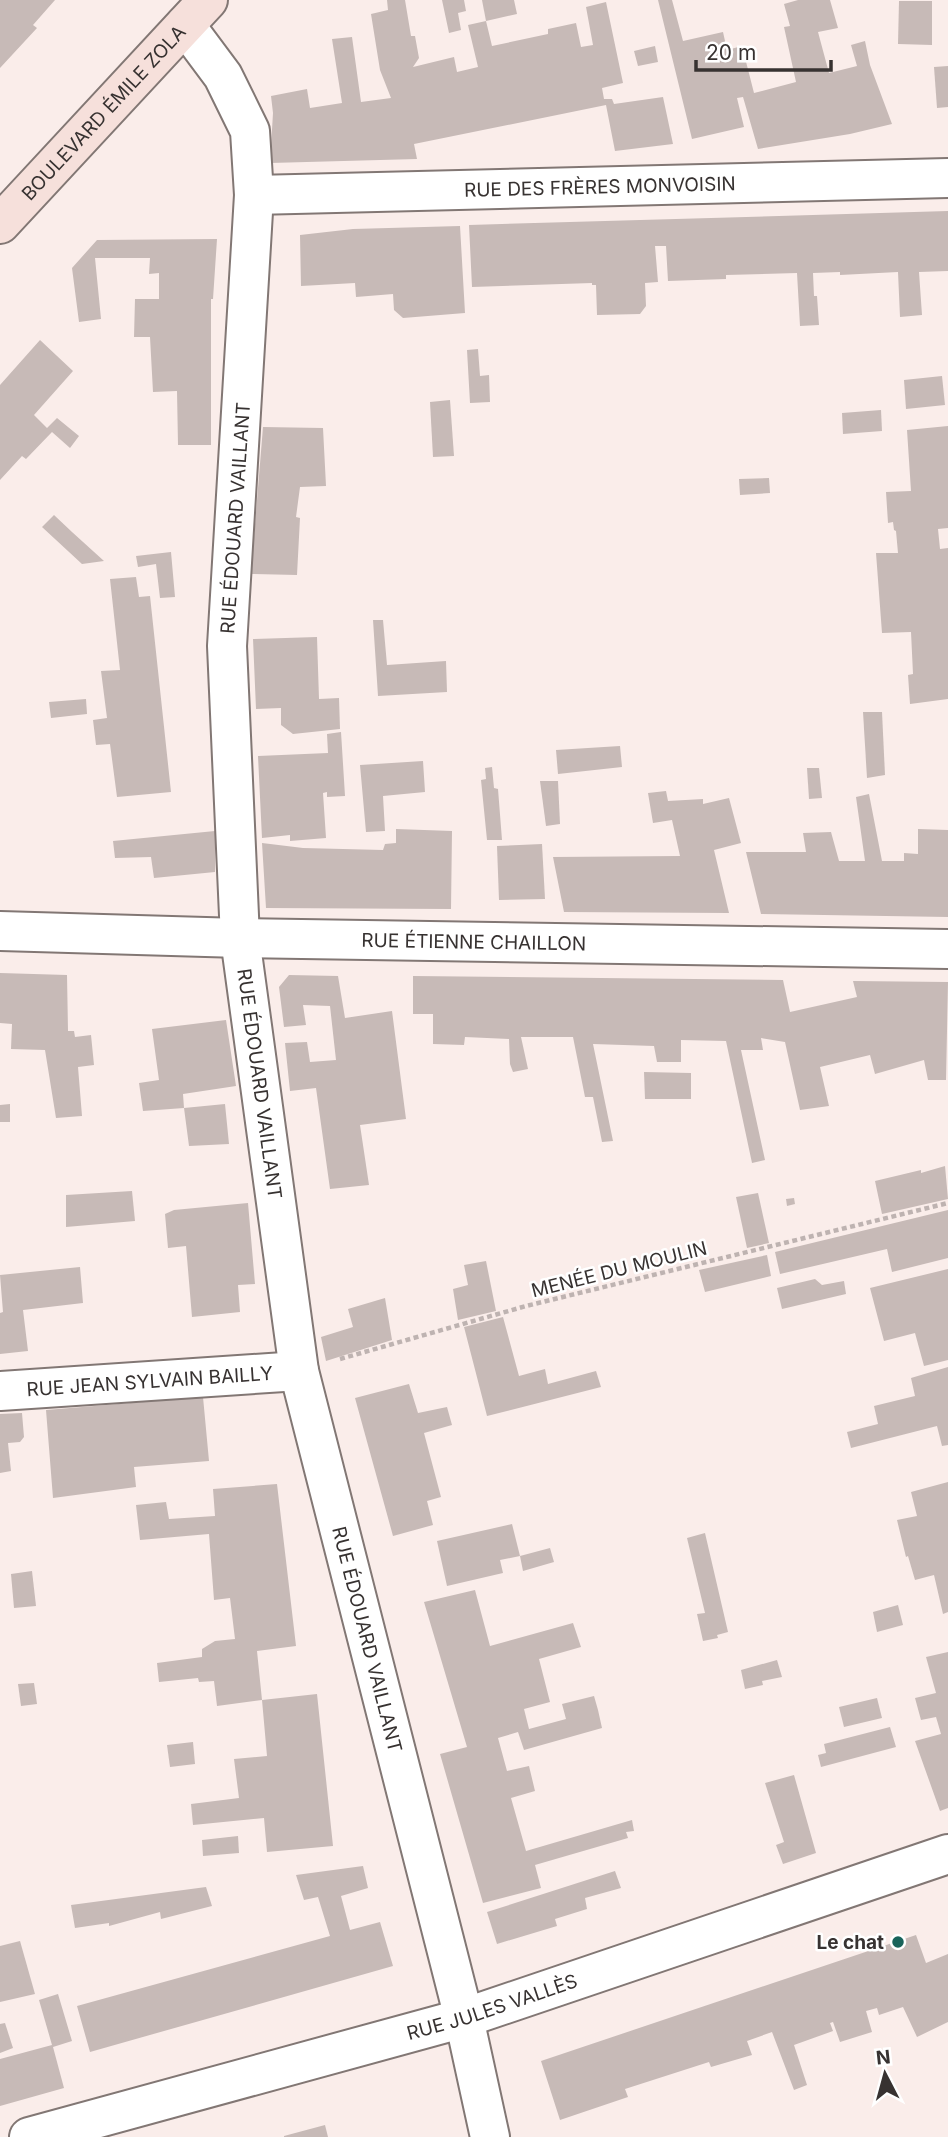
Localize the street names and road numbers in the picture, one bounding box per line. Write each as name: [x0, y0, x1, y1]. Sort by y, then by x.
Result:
street label: BOULEVARD ÉMILE ZOLA: [17, 21, 191, 205]
street label: RUE DES FRÈRES MONVOISIN: [464, 172, 736, 202]
street label: RUE ÉDOUARD VAILLANT: [215, 401, 255, 635]
street label: RUE ÉTIENNE CHAILLON: [361, 929, 586, 955]
street label: RUE ÉDOUARD VAILLANT: [232, 967, 286, 1200]
street label: MENÉE DU MOULIN: [529, 1236, 709, 1302]
street label: RUE JEAN SYLVAIN BAILLY: [26, 1362, 274, 1401]
street label: RUE ÉDOUARD VAILLANT: [327, 1524, 407, 1755]
street label: RUE JULES VALLÈS: [404, 1969, 581, 2045]

